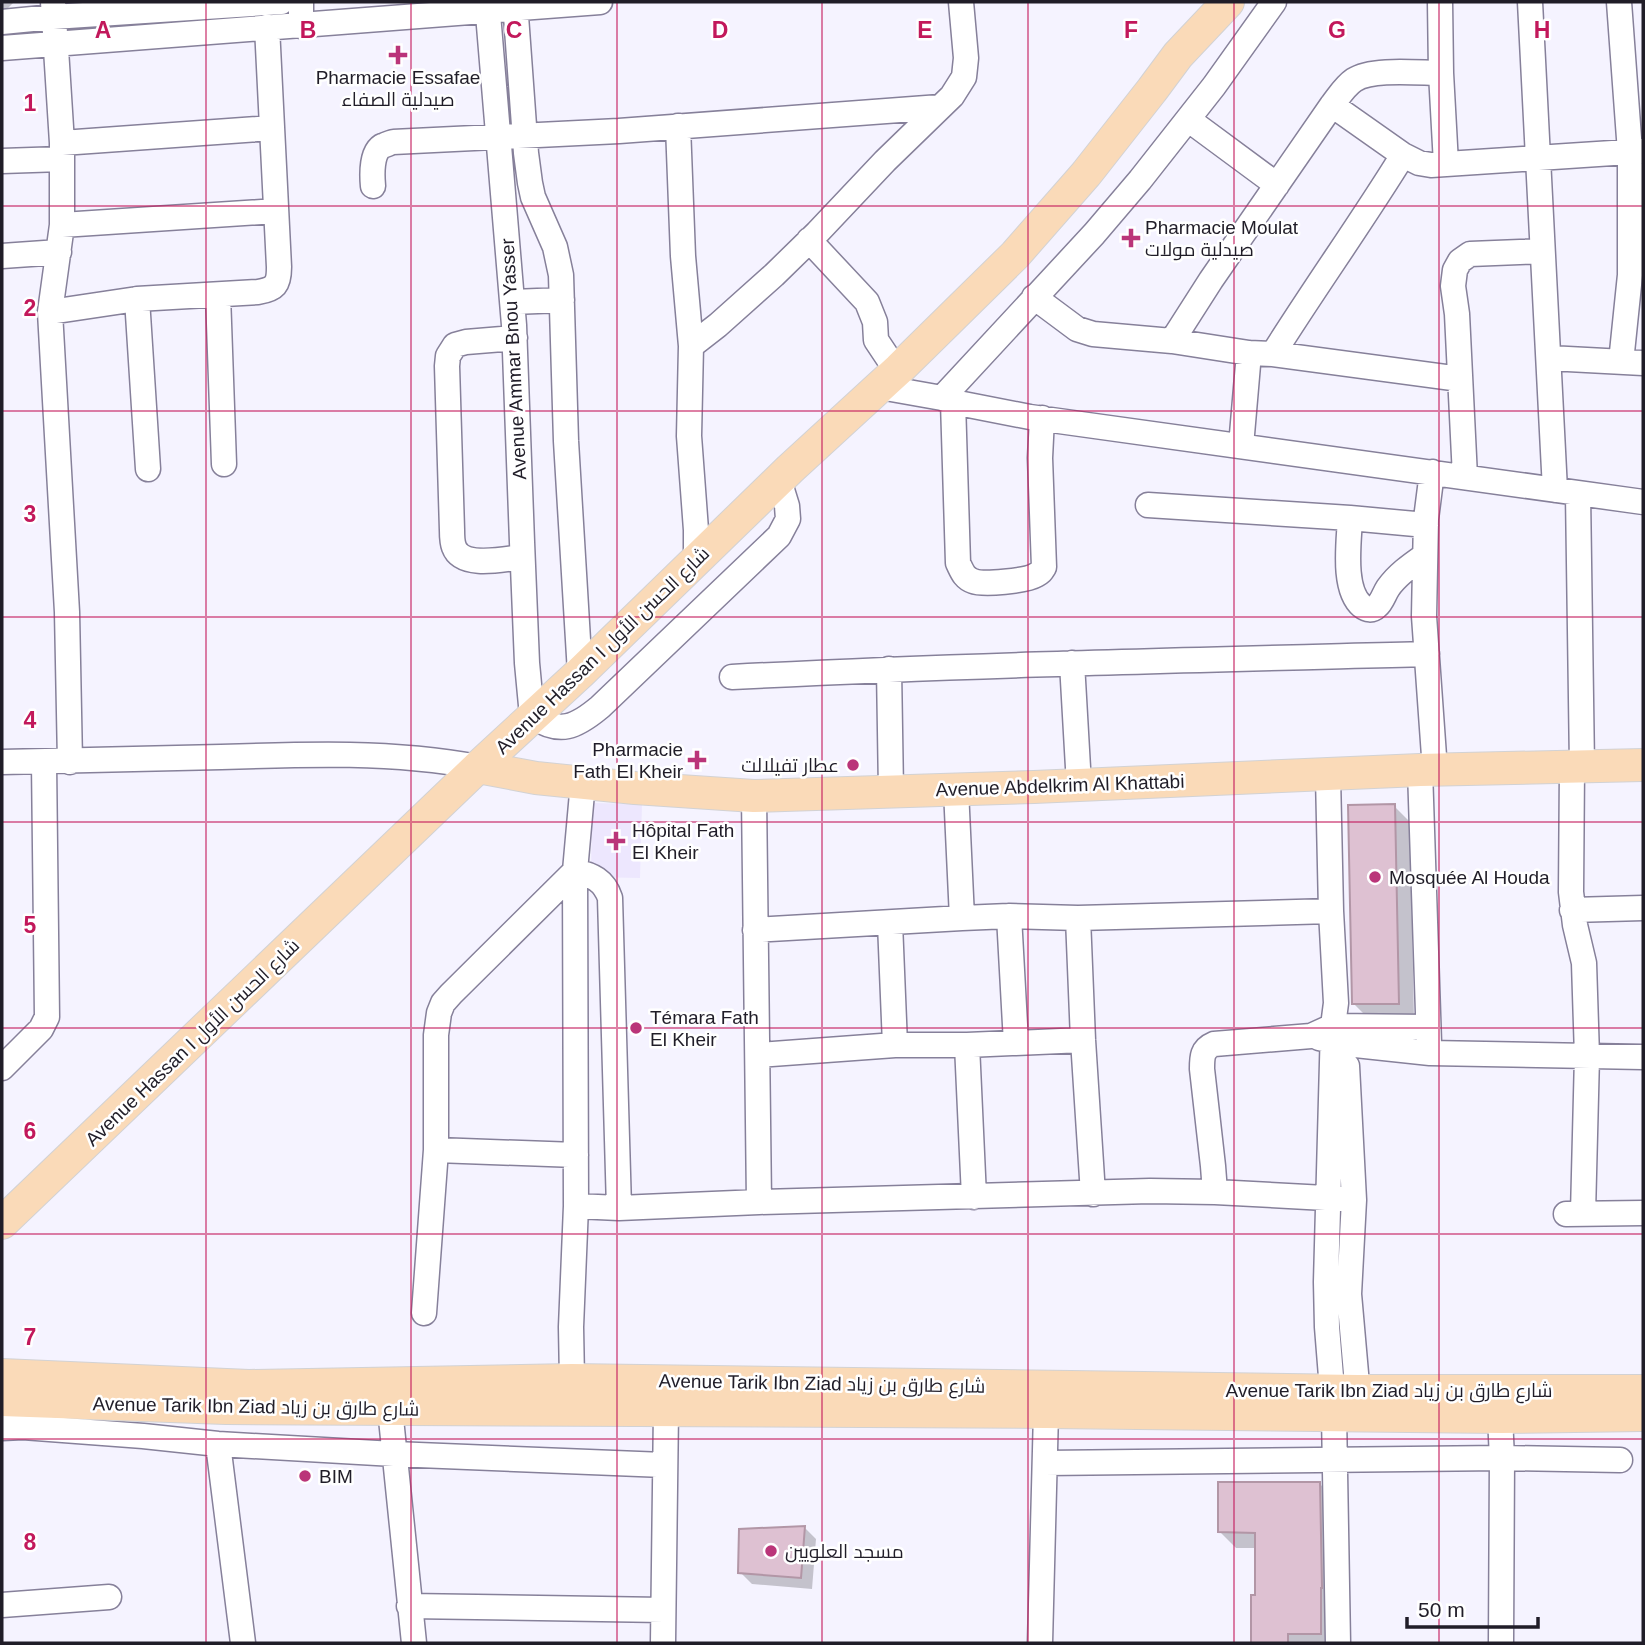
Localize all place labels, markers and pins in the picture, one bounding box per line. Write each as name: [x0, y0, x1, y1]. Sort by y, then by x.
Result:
marker: Pharmacie Essafae صيدلية الصفاء: [390, 47, 406, 63]
place label: Pharmacie Essafae صيدلية الصفاء: [316, 67, 480, 110]
place label: Pharmacie Moulat صيدلية مولات: [1145, 217, 1299, 261]
marker: Pharmacie Moulat صيدلية مولات: [1123, 230, 1139, 246]
place label: Pharmacie Fath El Kheir: [573, 739, 684, 782]
marker: Pharmacie Fath El Kheir: [689, 752, 705, 768]
place label: عطار تفيلالت: [741, 755, 839, 777]
marker: عطار تفيلالت: [845, 757, 861, 773]
place label: Hôpital Fath El Kheir: [632, 820, 734, 863]
marker: Hôpital Fath El Kheir: [606, 831, 626, 851]
place label: Mosquée Al Houda: [1389, 867, 1550, 888]
marker: Mosquée Al Houda: [1367, 869, 1383, 885]
place label: Témara Fath El Kheir: [650, 1007, 759, 1050]
marker: Témara Fath El Kheir: [628, 1020, 644, 1036]
place label: BIM: [319, 1466, 353, 1487]
marker: BIM: [297, 1468, 313, 1484]
place label: مسجد العلويين: [785, 1541, 904, 1563]
marker: مسجد العلويين: [763, 1543, 779, 1559]

